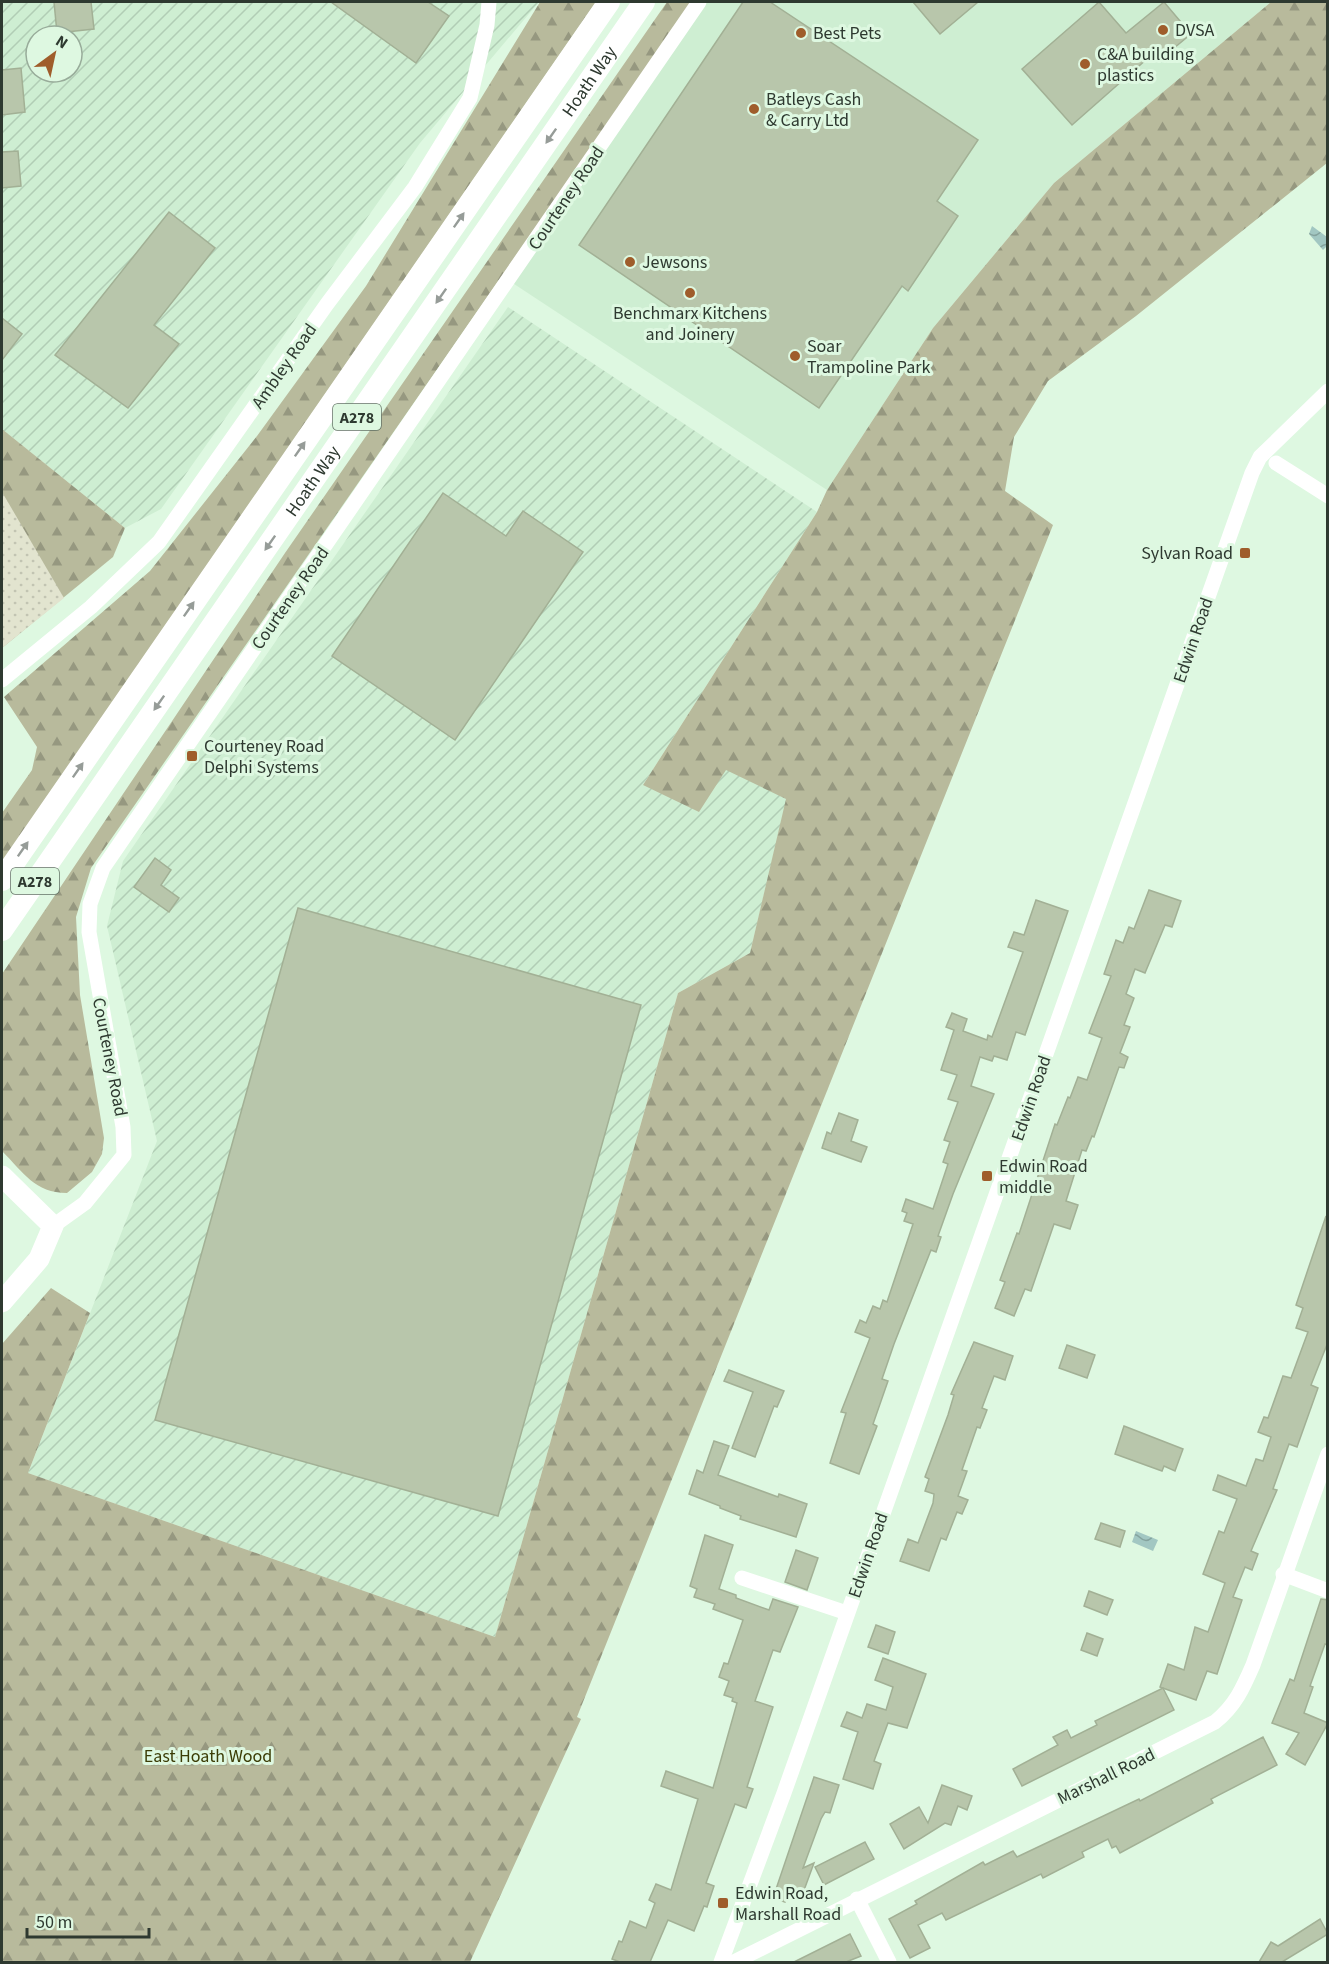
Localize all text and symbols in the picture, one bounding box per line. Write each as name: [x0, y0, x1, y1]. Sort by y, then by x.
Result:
place label: DVSA: [1175, 18, 1215, 43]
place label: Best Pets: [813, 21, 881, 46]
marker: DVSA: [1156, 23, 1170, 37]
north arrow: [24, 24, 84, 84]
marker: Best Pets: [794, 26, 808, 40]
text: N: [51, 30, 72, 54]
street label: Hoath Way: [556, 41, 623, 122]
place label: C&A building plastics: [1097, 42, 1194, 88]
marker: C&A building plastics: [1078, 57, 1092, 71]
place label: Batleys Cash & Carry Ltd: [766, 87, 861, 133]
marker: Batleys Cash & Carry Ltd: [747, 102, 761, 116]
one-way arrow: [546, 128, 557, 144]
street label: Courteney Road: [522, 141, 610, 255]
one-way arrow: [453, 212, 465, 228]
place label: Jewsons: [642, 250, 707, 275]
marker: Jewsons: [623, 255, 637, 269]
marker: Benchmarx Kitchens and Joinery: [683, 286, 697, 300]
one-way arrow: [435, 288, 447, 304]
place label: Benchmarx Kitchens and Joinery: [613, 301, 767, 347]
street label: Ambley Road: [246, 319, 323, 414]
place label: Soar Trampoline Park: [807, 334, 931, 380]
marker: Soar Trampoline Park: [788, 349, 802, 363]
road number: A278: [333, 404, 381, 430]
street label: Hoath Way: [280, 440, 347, 522]
one-way arrow: [294, 441, 305, 457]
one-way arrow: [265, 535, 276, 551]
place label: Sylvan Road: [1141, 541, 1233, 566]
street label: Courteney Road: [246, 542, 335, 655]
marker: Sylvan Road: [1238, 546, 1252, 560]
street label: Edwin Road: [1167, 594, 1220, 686]
one-way arrow: [183, 602, 195, 618]
one-way arrow: [153, 695, 165, 711]
place label: Courteney Road Delphi Systems: [204, 734, 324, 780]
marker: Courteney Road Delphi Systems: [185, 749, 199, 763]
one-way arrow: [72, 762, 84, 778]
one-way arrow: [17, 842, 29, 858]
road number: A278: [11, 868, 59, 894]
street label: Courteney Road: [86, 996, 133, 1119]
street label: Edwin Road: [1005, 1052, 1058, 1144]
place label: Edwin Road middle: [999, 1154, 1088, 1200]
marker: Edwin Road middle: [980, 1169, 994, 1183]
street label: Edwin Road: [842, 1509, 895, 1601]
street label: Marshall Road: [1053, 1742, 1159, 1811]
park label: East Hoath Wood: [144, 1744, 272, 1769]
place label: Edwin Road, Marshall Road: [735, 1881, 841, 1927]
marker: Edwin Road, Marshall Road: [716, 1896, 730, 1910]
scale bar: [27, 1901, 148, 1939]
text: 50 m: [36, 1910, 72, 1935]

